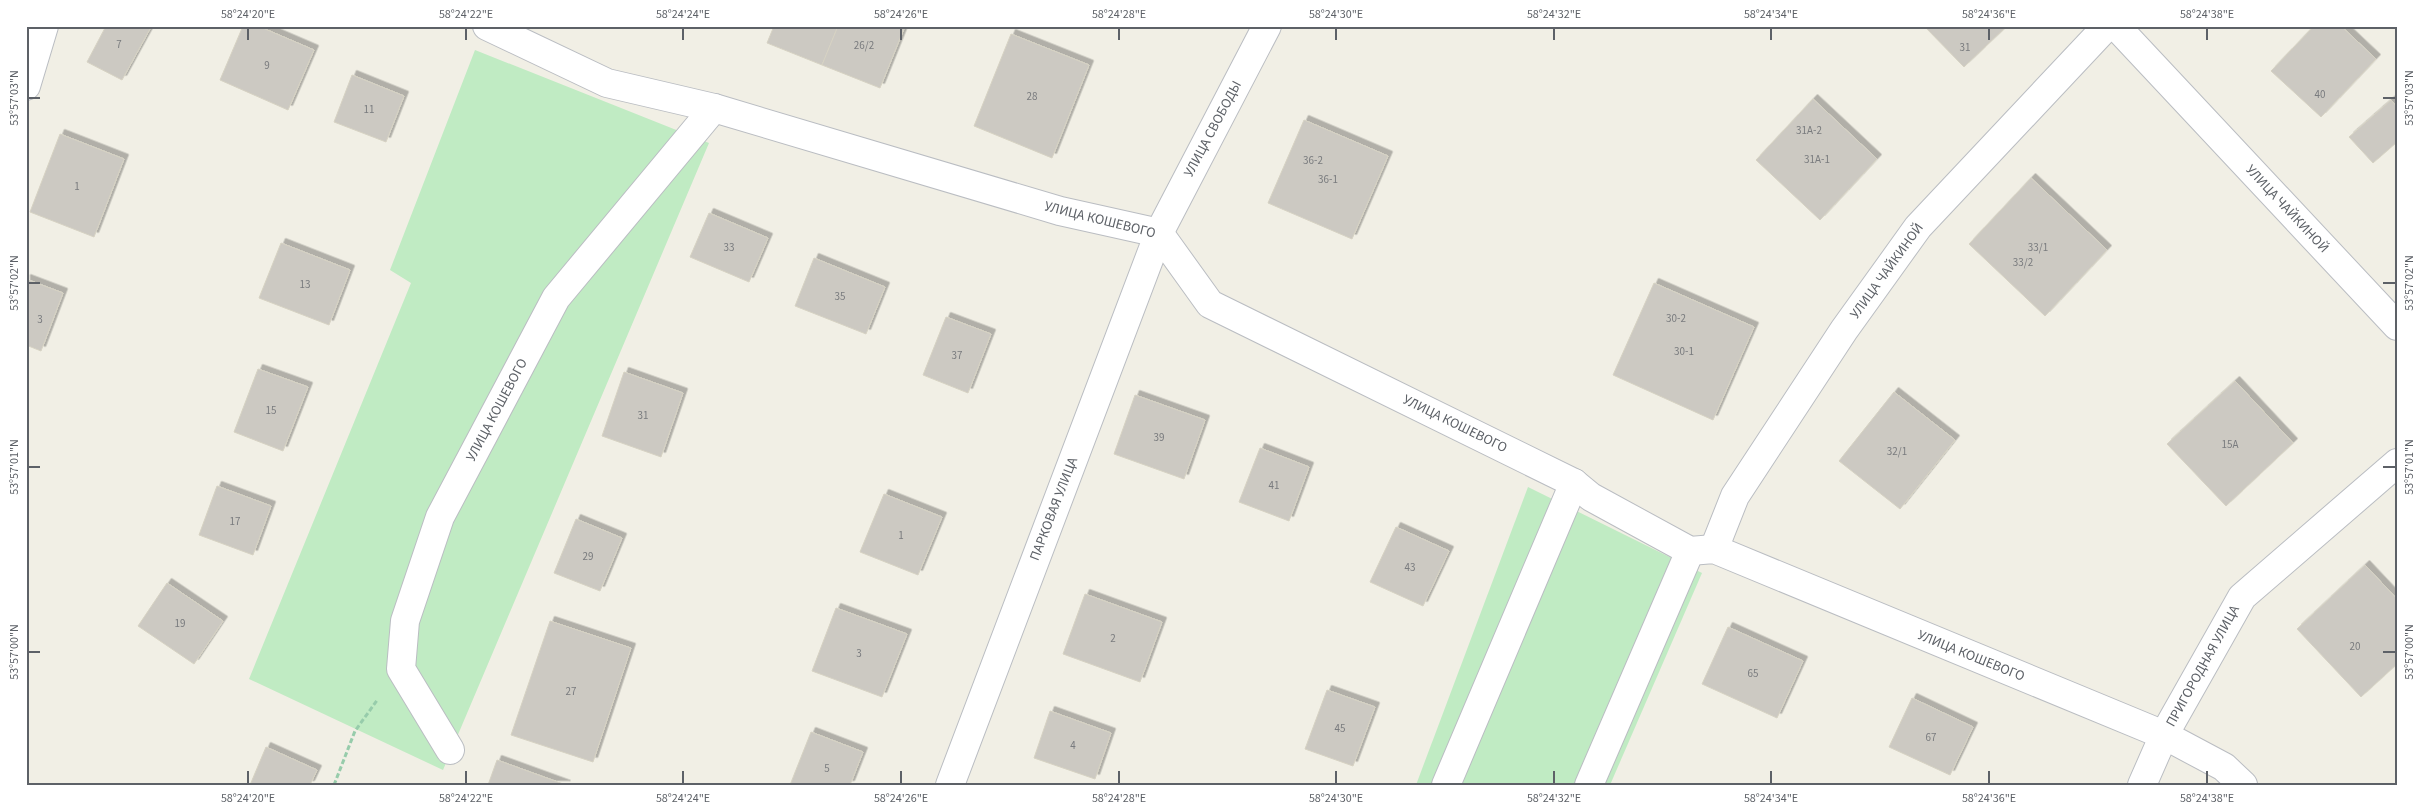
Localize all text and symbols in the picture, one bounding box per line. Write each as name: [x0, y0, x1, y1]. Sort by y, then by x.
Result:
text: 58°24'20"E: [221, 6, 275, 23]
text: 58°24'22"E: [439, 6, 493, 23]
text: 58°24'24"E: [656, 6, 710, 23]
text: 58°24'26"E: [874, 6, 928, 23]
text: 58°24'28"E: [1092, 6, 1146, 23]
text: 58°24'30"E: [1309, 6, 1363, 23]
text: 58°24'32"E: [1527, 6, 1581, 23]
text: 58°24'34"E: [1744, 6, 1798, 23]
text: 58°24'36"E: [1962, 6, 2016, 23]
text: 58°24'38"E: [2180, 6, 2234, 23]
house number: 7: [116, 37, 122, 52]
house number: 26/2: [854, 38, 874, 53]
house number: 31: [1960, 40, 1970, 55]
house number: 9: [264, 58, 270, 73]
text: 53°57'03"N: [6, 70, 23, 126]
text: 53°57'03"N: [2401, 70, 2418, 126]
street label: УЛИЦА СВОБОДЫ: [1179, 77, 1247, 181]
house number: 40: [2315, 87, 2325, 102]
house number: 28: [1027, 89, 1038, 104]
house number: 11: [364, 102, 374, 117]
house number: 31А-2: [1796, 123, 1822, 138]
house number: 31А-1: [1804, 152, 1830, 167]
house number: 36-2: [1303, 153, 1323, 168]
street label: УЛИЦА ЧАЙКИНОЙ: [2241, 161, 2333, 257]
house number: 36-1: [1318, 172, 1338, 187]
house number: 1: [74, 179, 80, 194]
street label: УЛИЦА КОШЕВОГО: [1042, 197, 1158, 243]
street label: УЛИЦА ЧАЙКИНОЙ: [1845, 219, 1929, 323]
house number: 33: [724, 240, 734, 255]
house number: 33/1: [2028, 240, 2048, 255]
text: 53°57'02"N: [6, 255, 23, 311]
house number: 33/2: [2013, 255, 2033, 270]
text: 53°57'02"N: [2401, 255, 2418, 311]
house number: 13: [300, 277, 310, 292]
house number: 35: [835, 289, 845, 304]
house number: 30-2: [1666, 311, 1686, 326]
house number: 3: [37, 312, 43, 327]
house number: 30-1: [1674, 344, 1694, 359]
house number: 37: [952, 348, 962, 363]
street label: УЛИЦА КОШЕВОГО: [461, 355, 533, 465]
street label: УЛИЦА КОШЕВОГО: [1399, 390, 1511, 458]
house number: 15: [266, 403, 276, 418]
house number: 31: [638, 408, 648, 423]
house number: 39: [1154, 430, 1164, 445]
house number: 15А: [2222, 437, 2238, 452]
text: 53°57'01"N: [6, 439, 23, 495]
text: 53°57'01"N: [2401, 439, 2418, 495]
house number: 32/1: [1887, 444, 1907, 459]
street label: ПАРКОВАЯ УЛИЦА: [1025, 454, 1083, 564]
house number: 41: [1269, 478, 1279, 493]
house number: 17: [230, 514, 240, 529]
house number: 1: [898, 528, 904, 543]
house number: 29: [583, 549, 593, 564]
house number: 43: [1405, 560, 1415, 575]
street label: ПРИГОРОДНАЯ УЛИЦА: [2161, 601, 2245, 730]
house number: 19: [175, 616, 185, 631]
text: 53°57'00"N: [6, 624, 23, 680]
text: 53°57'00"N: [2401, 624, 2418, 680]
street label: УЛИЦА КОШЕВОГО: [1914, 625, 2028, 687]
house number: 2: [1110, 631, 1116, 646]
house number: 20: [2350, 639, 2360, 654]
house number: 3: [856, 646, 862, 661]
house number: 65: [1748, 666, 1758, 681]
house number: 27: [566, 684, 576, 699]
house number: 45: [1335, 721, 1345, 736]
house number: 67: [1926, 730, 1936, 745]
house number: 4: [1070, 738, 1076, 753]
house number: 5: [824, 761, 830, 776]
text: 58°24'20"E: [221, 790, 275, 807]
text: 58°24'22"E: [439, 790, 493, 807]
text: 58°24'24"E: [656, 790, 710, 807]
text: 58°24'26"E: [874, 790, 928, 807]
text: 58°24'28"E: [1092, 790, 1146, 807]
text: 58°24'30"E: [1309, 790, 1363, 807]
text: 58°24'32"E: [1527, 790, 1581, 807]
text: 58°24'34"E: [1744, 790, 1798, 807]
text: 58°24'36"E: [1962, 790, 2016, 807]
text: 58°24'38"E: [2180, 790, 2234, 807]

